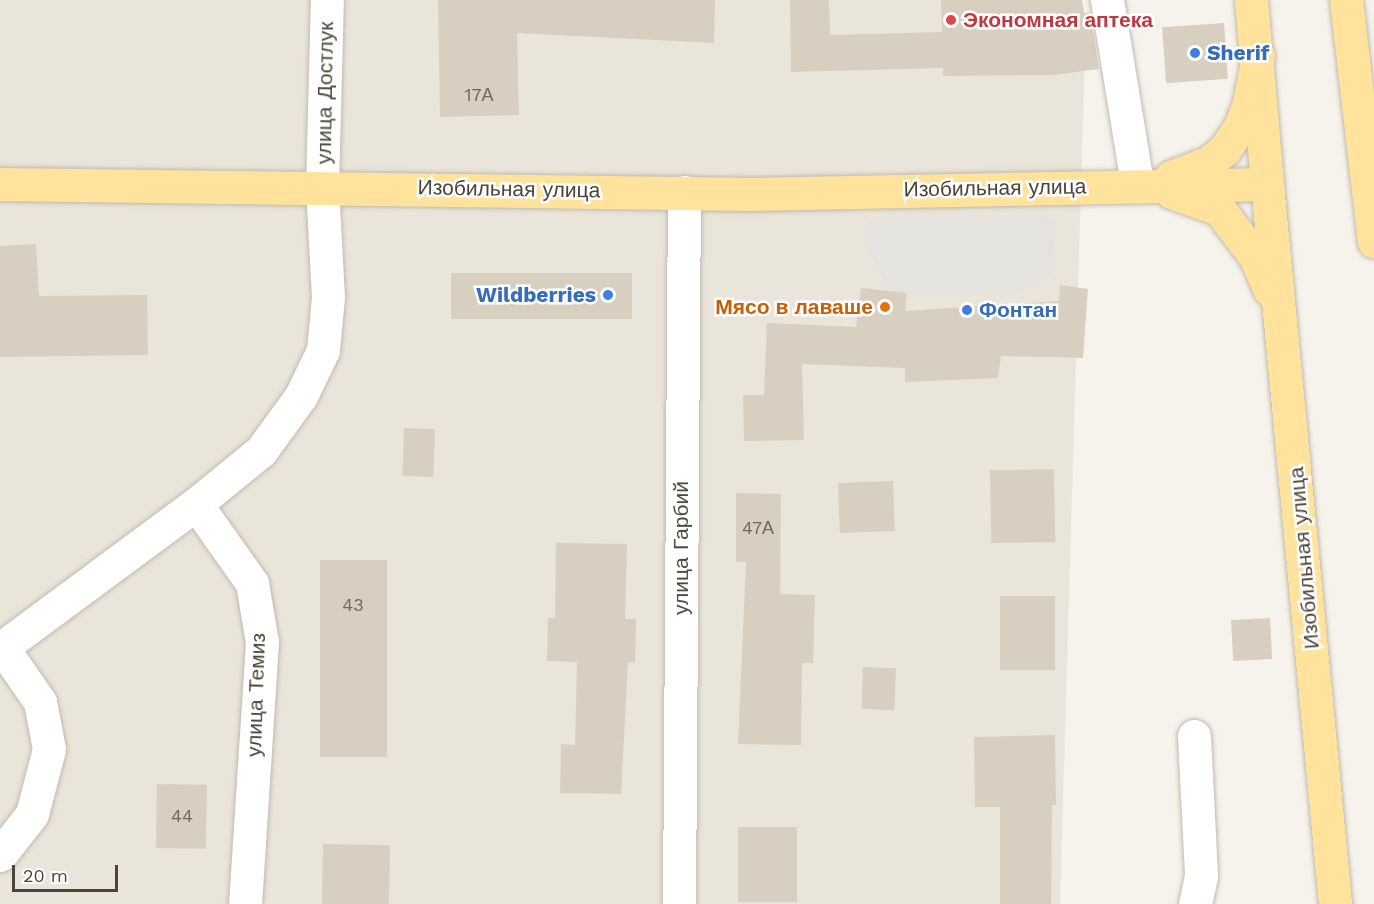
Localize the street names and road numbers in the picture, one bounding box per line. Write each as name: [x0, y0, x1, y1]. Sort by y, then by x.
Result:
street label: улица Достлук: [311, 21, 339, 165]
street label: Изобильная улица: [903, 174, 1087, 202]
street label: Изобильная улица: [417, 175, 601, 203]
street label: Изобильная улица: [1283, 466, 1325, 650]
street label: улица Гарбий: [668, 481, 694, 615]
street label: улица Темиз: [241, 633, 271, 757]

